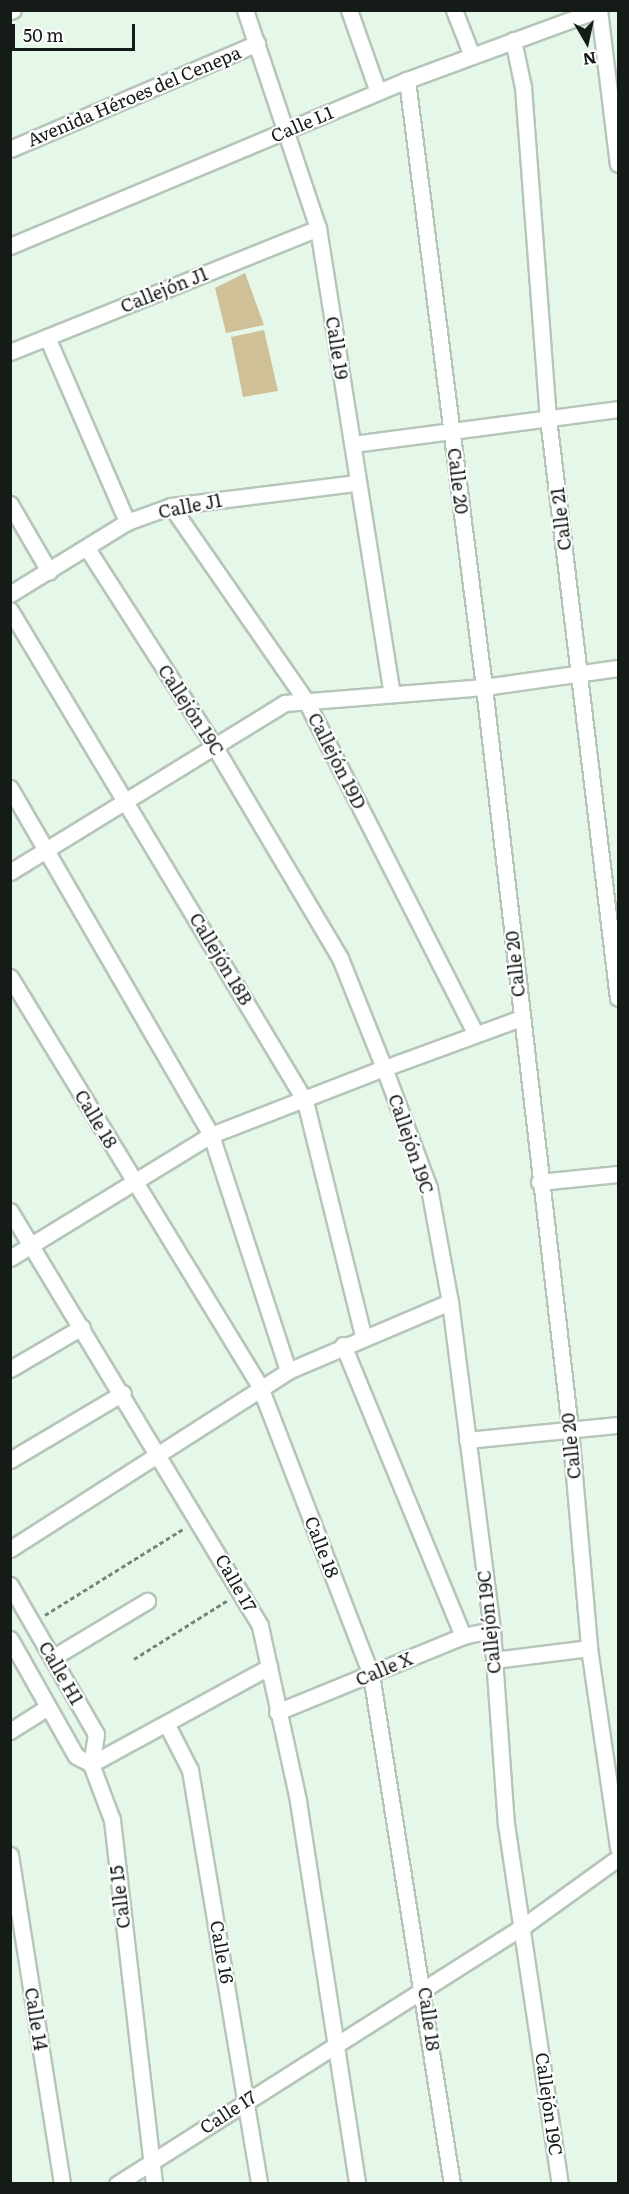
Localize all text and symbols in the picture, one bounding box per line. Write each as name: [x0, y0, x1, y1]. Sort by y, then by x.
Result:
scale bar: [15, 12, 138, 50]
north arrow: [557, 12, 617, 72]
text: 50 m: [23, 21, 64, 48]
street label: Avenida Héroes del Cenepa: [24, 41, 244, 151]
text: N: [581, 47, 598, 73]
street label: Calle L1: [268, 101, 336, 147]
street label: Callejón J1: [117, 263, 211, 317]
street label: Calle 19: [321, 315, 353, 381]
street label: Calle 20: [443, 447, 473, 515]
street label: Calle 21: [546, 486, 576, 552]
street label: Calle J1: [156, 489, 224, 523]
street label: Callejón 19C: [154, 660, 228, 760]
street label: Callejón 19D: [303, 709, 371, 813]
street label: Callejón 18B: [185, 909, 257, 1009]
street label: Calle 20: [501, 930, 529, 998]
street label: Calle 18: [70, 1086, 122, 1152]
street label: Callejón 19C: [384, 1091, 438, 1197]
street label: Calle 20: [557, 1412, 585, 1480]
street label: Calle 18: [300, 1513, 344, 1581]
street label: Calle 17: [211, 1550, 261, 1616]
street label: Callejón 19C: [473, 1569, 505, 1675]
street label: Calle H1: [34, 1638, 88, 1708]
street label: Calle X: [352, 1647, 416, 1691]
street label: Calle 15: [105, 1864, 135, 1930]
street label: Calle 16: [206, 1919, 238, 1985]
street label: Calle 14: [20, 1986, 52, 2052]
street label: Calle 18: [414, 1986, 444, 2052]
street label: Callejón 19C: [531, 2051, 567, 2157]
street label: Calle 17: [196, 2086, 260, 2138]

